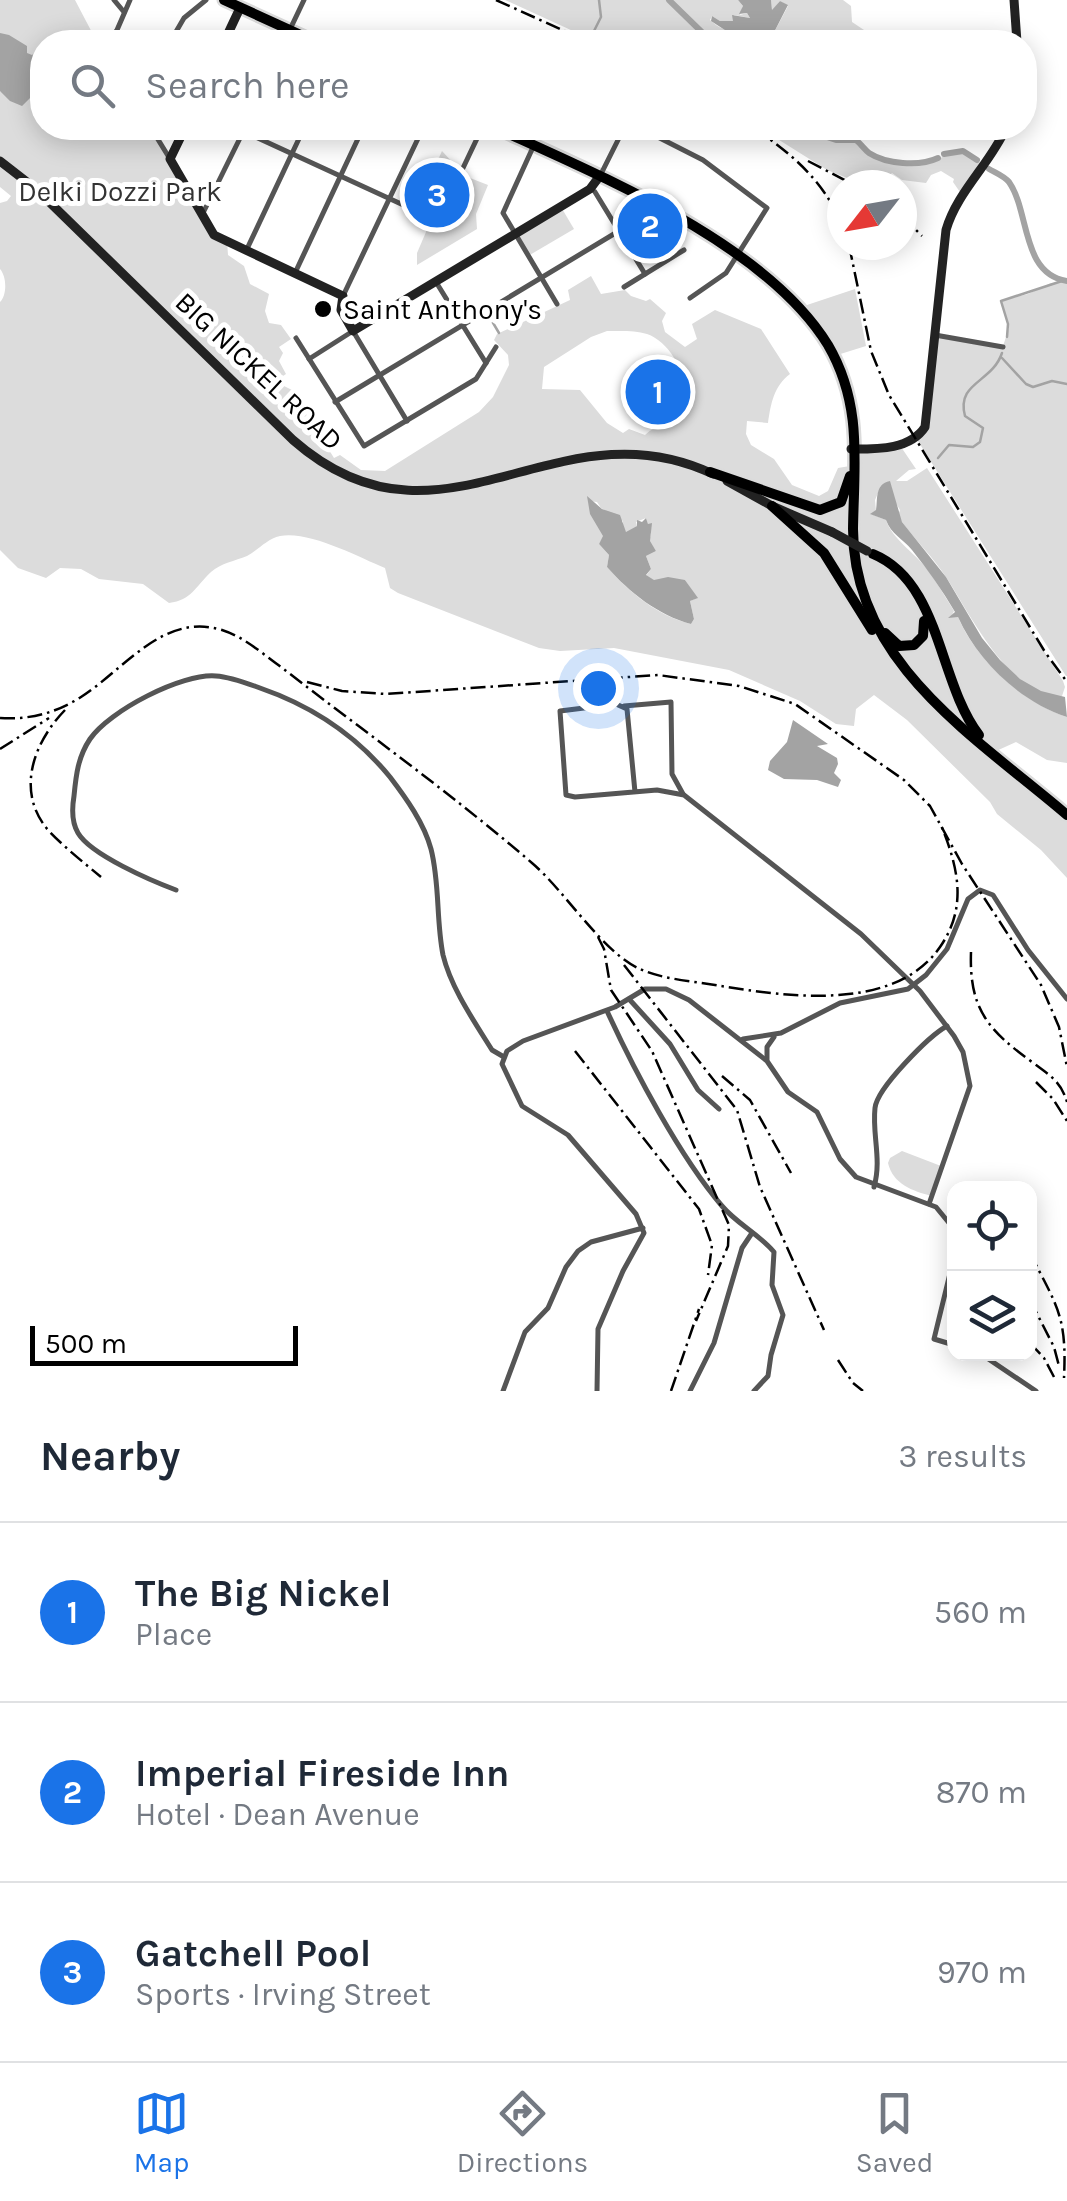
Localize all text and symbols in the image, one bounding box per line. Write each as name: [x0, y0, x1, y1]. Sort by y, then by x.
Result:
search box: [30, 30, 1037, 140]
icon: search: [65, 58, 120, 113]
text: Search here: [145, 63, 349, 108]
pin: 3: [404, 158, 470, 232]
north arrow: [827, 170, 917, 260]
park label: Delki Dozzi Park: [18, 175, 222, 208]
pin: 2: [618, 188, 682, 264]
street label: BIG NICKEL ROAD: [169, 285, 349, 457]
place label: Saint Anthony's: [343, 293, 542, 326]
marker: Saint Anthony's: [312, 298, 334, 320]
pin: 1: [626, 354, 690, 430]
your location: [573, 663, 624, 714]
map controls: [947, 1181, 1037, 1361]
button: locate: [947, 1181, 1037, 1271]
button: layers: [947, 1271, 1037, 1361]
scale bar: [30, 1321, 298, 1366]
text: 500 m: [45, 1327, 127, 1360]
text: Nearby: [40, 1431, 180, 1481]
text: 3 results: [899, 1438, 1027, 1475]
text: The Big Nickel: [135, 1571, 391, 1616]
text: 1: [67, 1594, 78, 1631]
text: 560 m: [934, 1594, 1027, 1631]
text: Place: [135, 1616, 212, 1653]
text: Imperial Fireside Inn: [135, 1751, 510, 1796]
text: 2: [63, 1774, 82, 1811]
text: 870 m: [936, 1774, 1027, 1811]
text: Hotel · Dean Avenue: [135, 1796, 420, 1833]
text: Gatchell Pool: [135, 1931, 371, 1976]
text: 3: [63, 1954, 82, 1991]
text: 970 m: [937, 1954, 1027, 1991]
text: Sports · Irving Street: [135, 1976, 431, 2013]
tab: Map: [134, 2086, 189, 2179]
tab: Directions: [457, 2086, 588, 2179]
tab: Saved: [856, 2086, 933, 2179]

